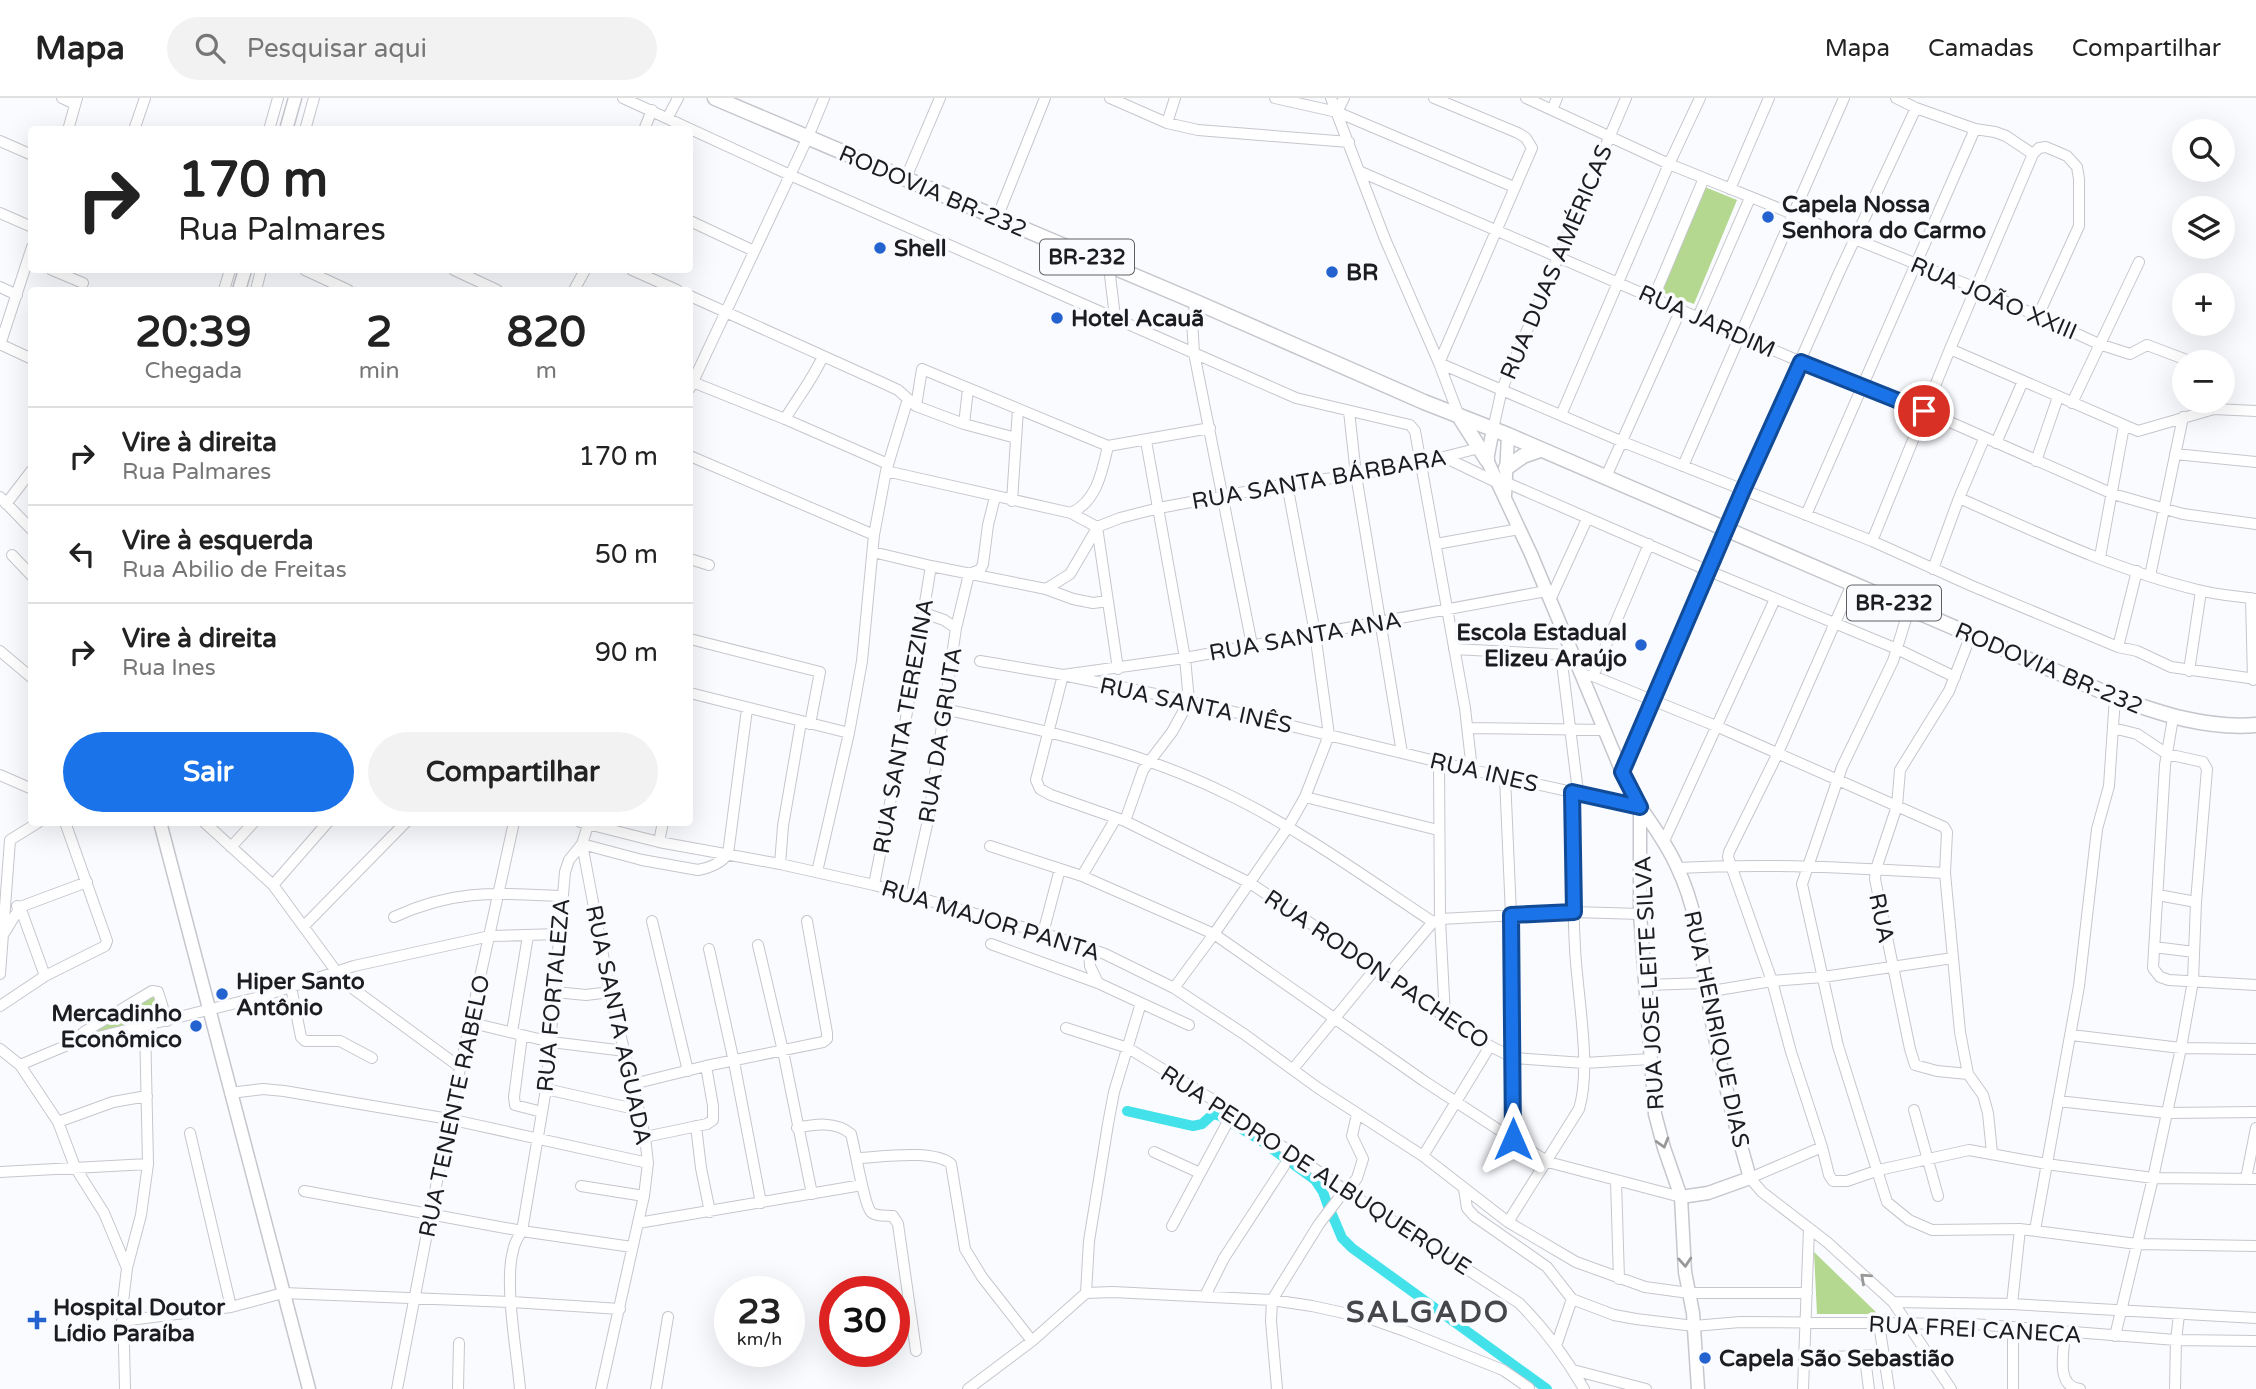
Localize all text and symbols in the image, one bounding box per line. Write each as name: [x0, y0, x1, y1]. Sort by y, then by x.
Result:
search box: [167, 17, 657, 80]
text: Mapa: [35, 29, 125, 68]
icon: search: [191, 29, 229, 67]
text: Pesquisar aqui: [247, 33, 427, 64]
text: Mapa: [1825, 34, 1890, 63]
text: Camadas: [1928, 34, 2034, 63]
text: Compartilhar: [2072, 34, 2221, 63]
map controls: [2172, 119, 2235, 413]
button: search: [2172, 119, 2235, 182]
street label: RODOVIA BR-232: [834, 140, 1031, 244]
street label: RUA DUAS AMÉRICAS: [1495, 141, 1619, 384]
text: 170 m: [178, 151, 328, 210]
icon: right: [63, 154, 154, 245]
place label: Capela Nossa Senhora do Carmo: [1782, 191, 1986, 245]
button: layers: [2172, 196, 2235, 259]
marker: Capela Nossa Senhora do Carmo: [1760, 209, 1776, 225]
text: Rua Palmares: [178, 211, 386, 249]
place label: Shell: [894, 235, 946, 263]
marker: Shell: [872, 240, 888, 256]
road number: BR-232: [1040, 240, 1134, 274]
street label: RUA JOÃO XXIII: [1906, 251, 2081, 347]
place label: BR: [1346, 259, 1378, 287]
marker: BR: [1324, 264, 1340, 280]
button: +: [2172, 273, 2235, 336]
street label: RUA JARDIM: [1634, 279, 1779, 365]
place label: Hotel Acauã: [1071, 305, 1204, 333]
text: 20:39: [135, 307, 252, 358]
text: 2: [366, 307, 392, 358]
text: 820: [507, 307, 586, 358]
marker: Hotel Acauã: [1049, 310, 1065, 326]
button: −: [2172, 350, 2235, 413]
text: Chegada: [144, 357, 242, 385]
text: min: [359, 357, 400, 385]
text: m: [536, 357, 557, 385]
pin: [1894, 381, 1954, 441]
icon: arrive: [1905, 392, 1943, 430]
text: Vire à direita: [122, 427, 277, 458]
icon: right: [63, 437, 101, 475]
text: 170 m: [578, 441, 658, 472]
street label: RUA SANTA BÁRBARA: [1190, 444, 1449, 516]
text: Rua Palmares: [122, 458, 271, 486]
text: Vire à esquerda: [122, 525, 313, 556]
icon: left: [63, 535, 101, 573]
text: 50 m: [595, 539, 658, 570]
text: Rua Abilio de Freitas: [122, 556, 347, 584]
road number: BR-232: [1847, 586, 1941, 620]
street label: RUA SANTA TEREZINA: [868, 596, 940, 856]
street label: RUA SANTA ANA: [1207, 606, 1404, 668]
street label: RODOVIA BR-232: [1950, 617, 2147, 721]
place label: Escola Estadual Elizeu Araújo: [1456, 619, 1627, 673]
text: Vire à direita: [122, 623, 277, 654]
icon: right: [63, 633, 101, 671]
text: 90 m: [595, 637, 658, 668]
marker: Escola Estadual Elizeu Araújo: [1633, 637, 1649, 653]
street label: RUA DA GRUTA: [913, 645, 969, 825]
text: Rua Ines: [122, 654, 216, 682]
street label: RUA SANTA INÊS: [1097, 672, 1295, 740]
button: Sair: [63, 732, 354, 812]
button: Compartilhar: [368, 732, 658, 812]
street label: RUA INES: [1427, 747, 1541, 799]
street label: RUA JOSE LEITE SILVA: [1629, 855, 1671, 1111]
street label: RUA MAJOR PANTA: [878, 874, 1104, 968]
street label: RUA RODON PACHECO: [1259, 884, 1494, 1056]
street label: RUA: [1862, 891, 1900, 946]
street label: RUA FORTALEZA: [532, 897, 576, 1093]
street label: RUA SANTA AGUADA: [579, 903, 657, 1148]
street label: RUA HENRIQUE DIAS: [1677, 908, 1755, 1150]
place label: Hiper Santo Antônio: [236, 968, 365, 1022]
street label: RUA TENENTE RABELO: [413, 972, 496, 1240]
marker: Hiper Santo Antônio: [214, 986, 230, 1002]
place label: Mercadinho Econômico: [51, 1000, 182, 1054]
marker: Mercadinho Econômico: [188, 1018, 204, 1034]
street label: RUA PEDRO DE ALBUQUERQUE: [1155, 1060, 1476, 1282]
position arrow: [1476, 1102, 1550, 1176]
one-way arrow: [1655, 1137, 1669, 1149]
one-way arrow: [1677, 1257, 1692, 1268]
one-way arrow: [1861, 1273, 1874, 1286]
speed limit sign: 30: [819, 1276, 910, 1367]
text: 23: [738, 1291, 781, 1333]
place label: Hospital Doutor Lídio Paraíba: [53, 1294, 226, 1348]
district label: SALGADO: [1346, 1294, 1510, 1331]
marker: Hospital Doutor Lídio Paraíba: [27, 1310, 47, 1330]
street label: RUA FREI CANECA: [1868, 1310, 2082, 1350]
text: km/h: [737, 1328, 782, 1350]
place label: Capela São Sebastião: [1719, 1345, 1954, 1373]
marker: Capela São Sebastião: [1697, 1350, 1713, 1366]

